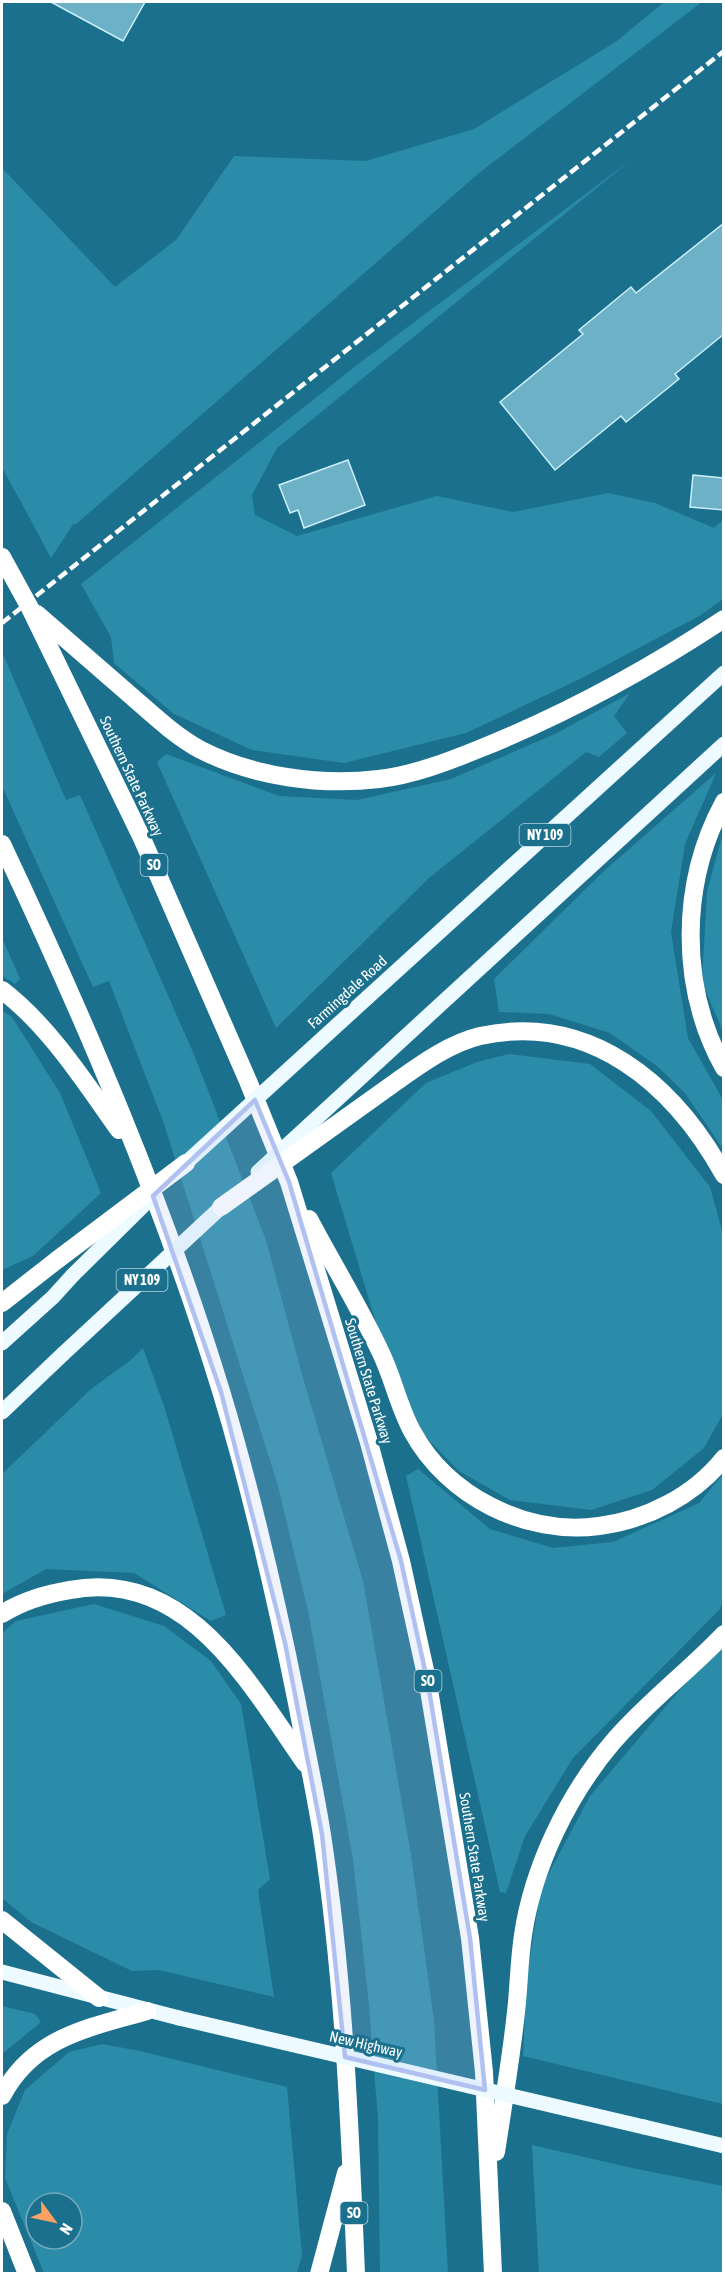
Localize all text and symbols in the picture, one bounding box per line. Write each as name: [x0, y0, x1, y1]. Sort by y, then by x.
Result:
street label: Southern State Parkway: [97, 713, 167, 839]
road number: NY 109: [520, 824, 570, 846]
road number: SO: [140, 854, 168, 876]
street label: Farmingdale Road: [304, 952, 390, 1032]
road number: NY 109: [116, 1269, 168, 1291]
street label: Southern State Parkway: [342, 1316, 396, 1446]
road number: SO: [414, 1670, 442, 1692]
street label: Southern State Parkway: [456, 1791, 494, 1923]
street label: New Highway: [328, 2027, 404, 2061]
north arrow: [24, 2191, 84, 2251]
road number: SO: [340, 2202, 368, 2224]
text: N: [56, 2220, 77, 2238]

